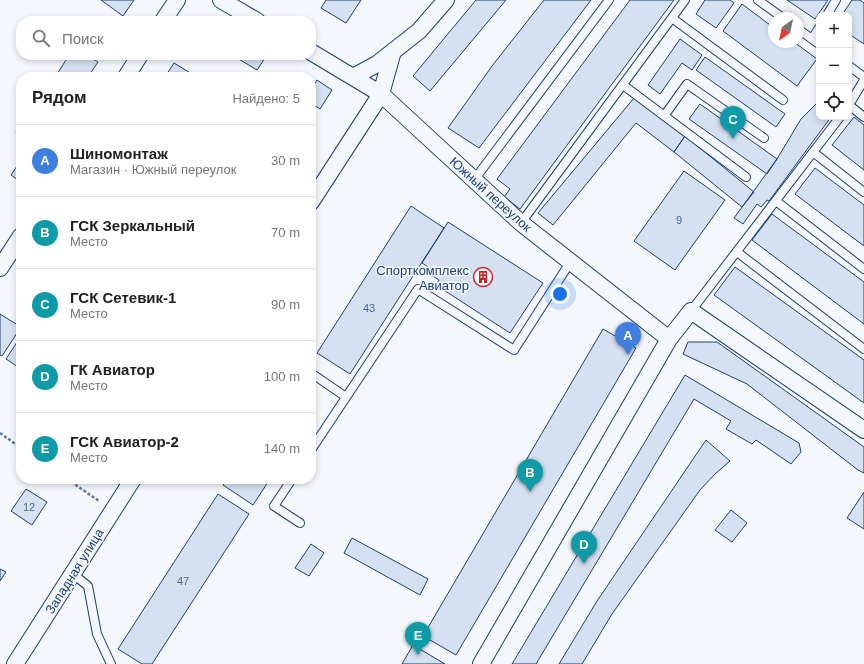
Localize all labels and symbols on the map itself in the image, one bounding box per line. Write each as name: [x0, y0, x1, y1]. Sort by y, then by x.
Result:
north arrow: [768, 12, 804, 48]
pin: C: [720, 106, 746, 139]
street label: Южный переулок: [447, 154, 535, 235]
house number: 9: [676, 214, 682, 226]
place label: Спорткомплекс Авиатор: [376, 263, 469, 293]
building icon: Спорткомплекс Авиатор: [472, 266, 494, 288]
your location: [550, 284, 570, 304]
house number: 43: [363, 302, 375, 314]
pin: A: [615, 322, 641, 355]
pin: B: [517, 459, 543, 492]
house number: 12: [23, 501, 35, 513]
street label: Западная улица: [42, 525, 107, 617]
pin: D: [571, 531, 597, 564]
house number: 47: [177, 575, 189, 587]
pin: E: [405, 622, 431, 655]

